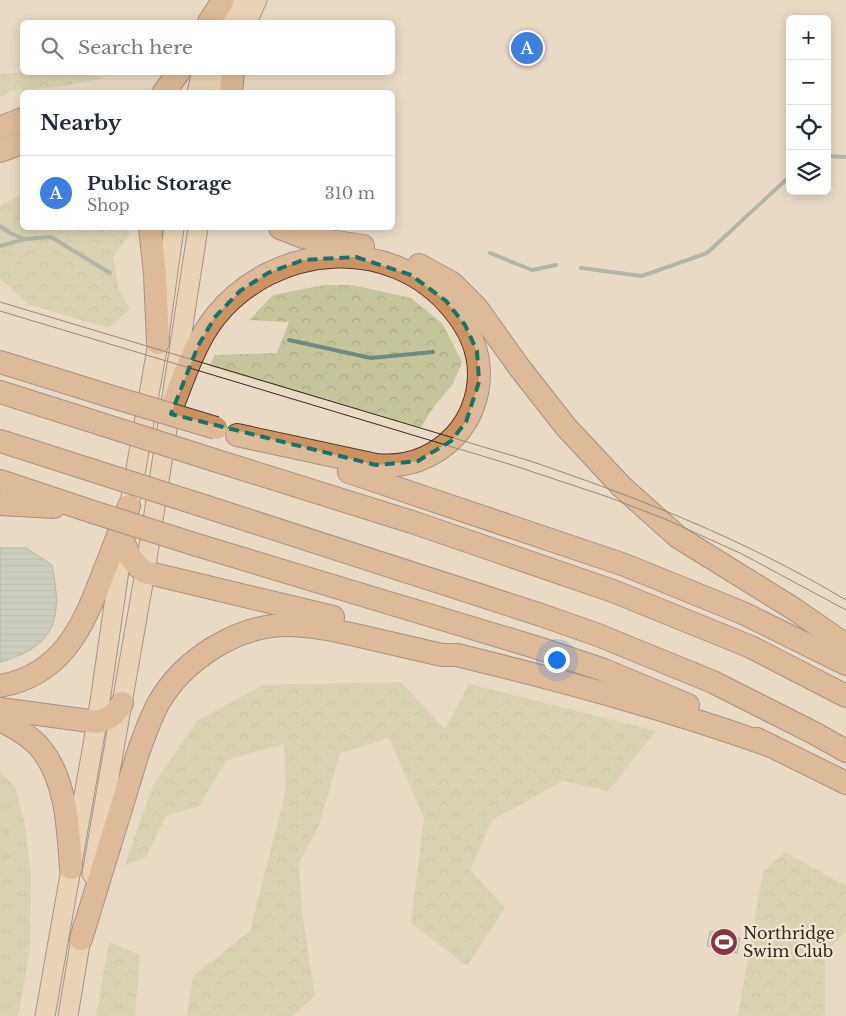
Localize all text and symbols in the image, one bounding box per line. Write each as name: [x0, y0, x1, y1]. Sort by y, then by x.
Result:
map controls: [786, 15, 831, 195]
button: +: [786, 15, 831, 60]
search box: [20, 20, 395, 75]
pin: A: [511, 29, 543, 67]
icon: search: [38, 34, 66, 62]
text: Search here: [78, 36, 193, 59]
button: −: [786, 60, 831, 105]
button: locate: [786, 105, 831, 150]
text: Nearby: [40, 110, 121, 136]
button: layers: [786, 150, 831, 195]
text: Public Storage: [87, 172, 232, 195]
text: A: [50, 183, 62, 203]
text: 310 m: [325, 183, 375, 203]
text: Shop: [87, 195, 130, 215]
your location: [544, 647, 570, 673]
place label: Northridge Swim Club: [743, 923, 835, 961]
sports icon: Northridge Swim Club: [709, 927, 739, 957]

